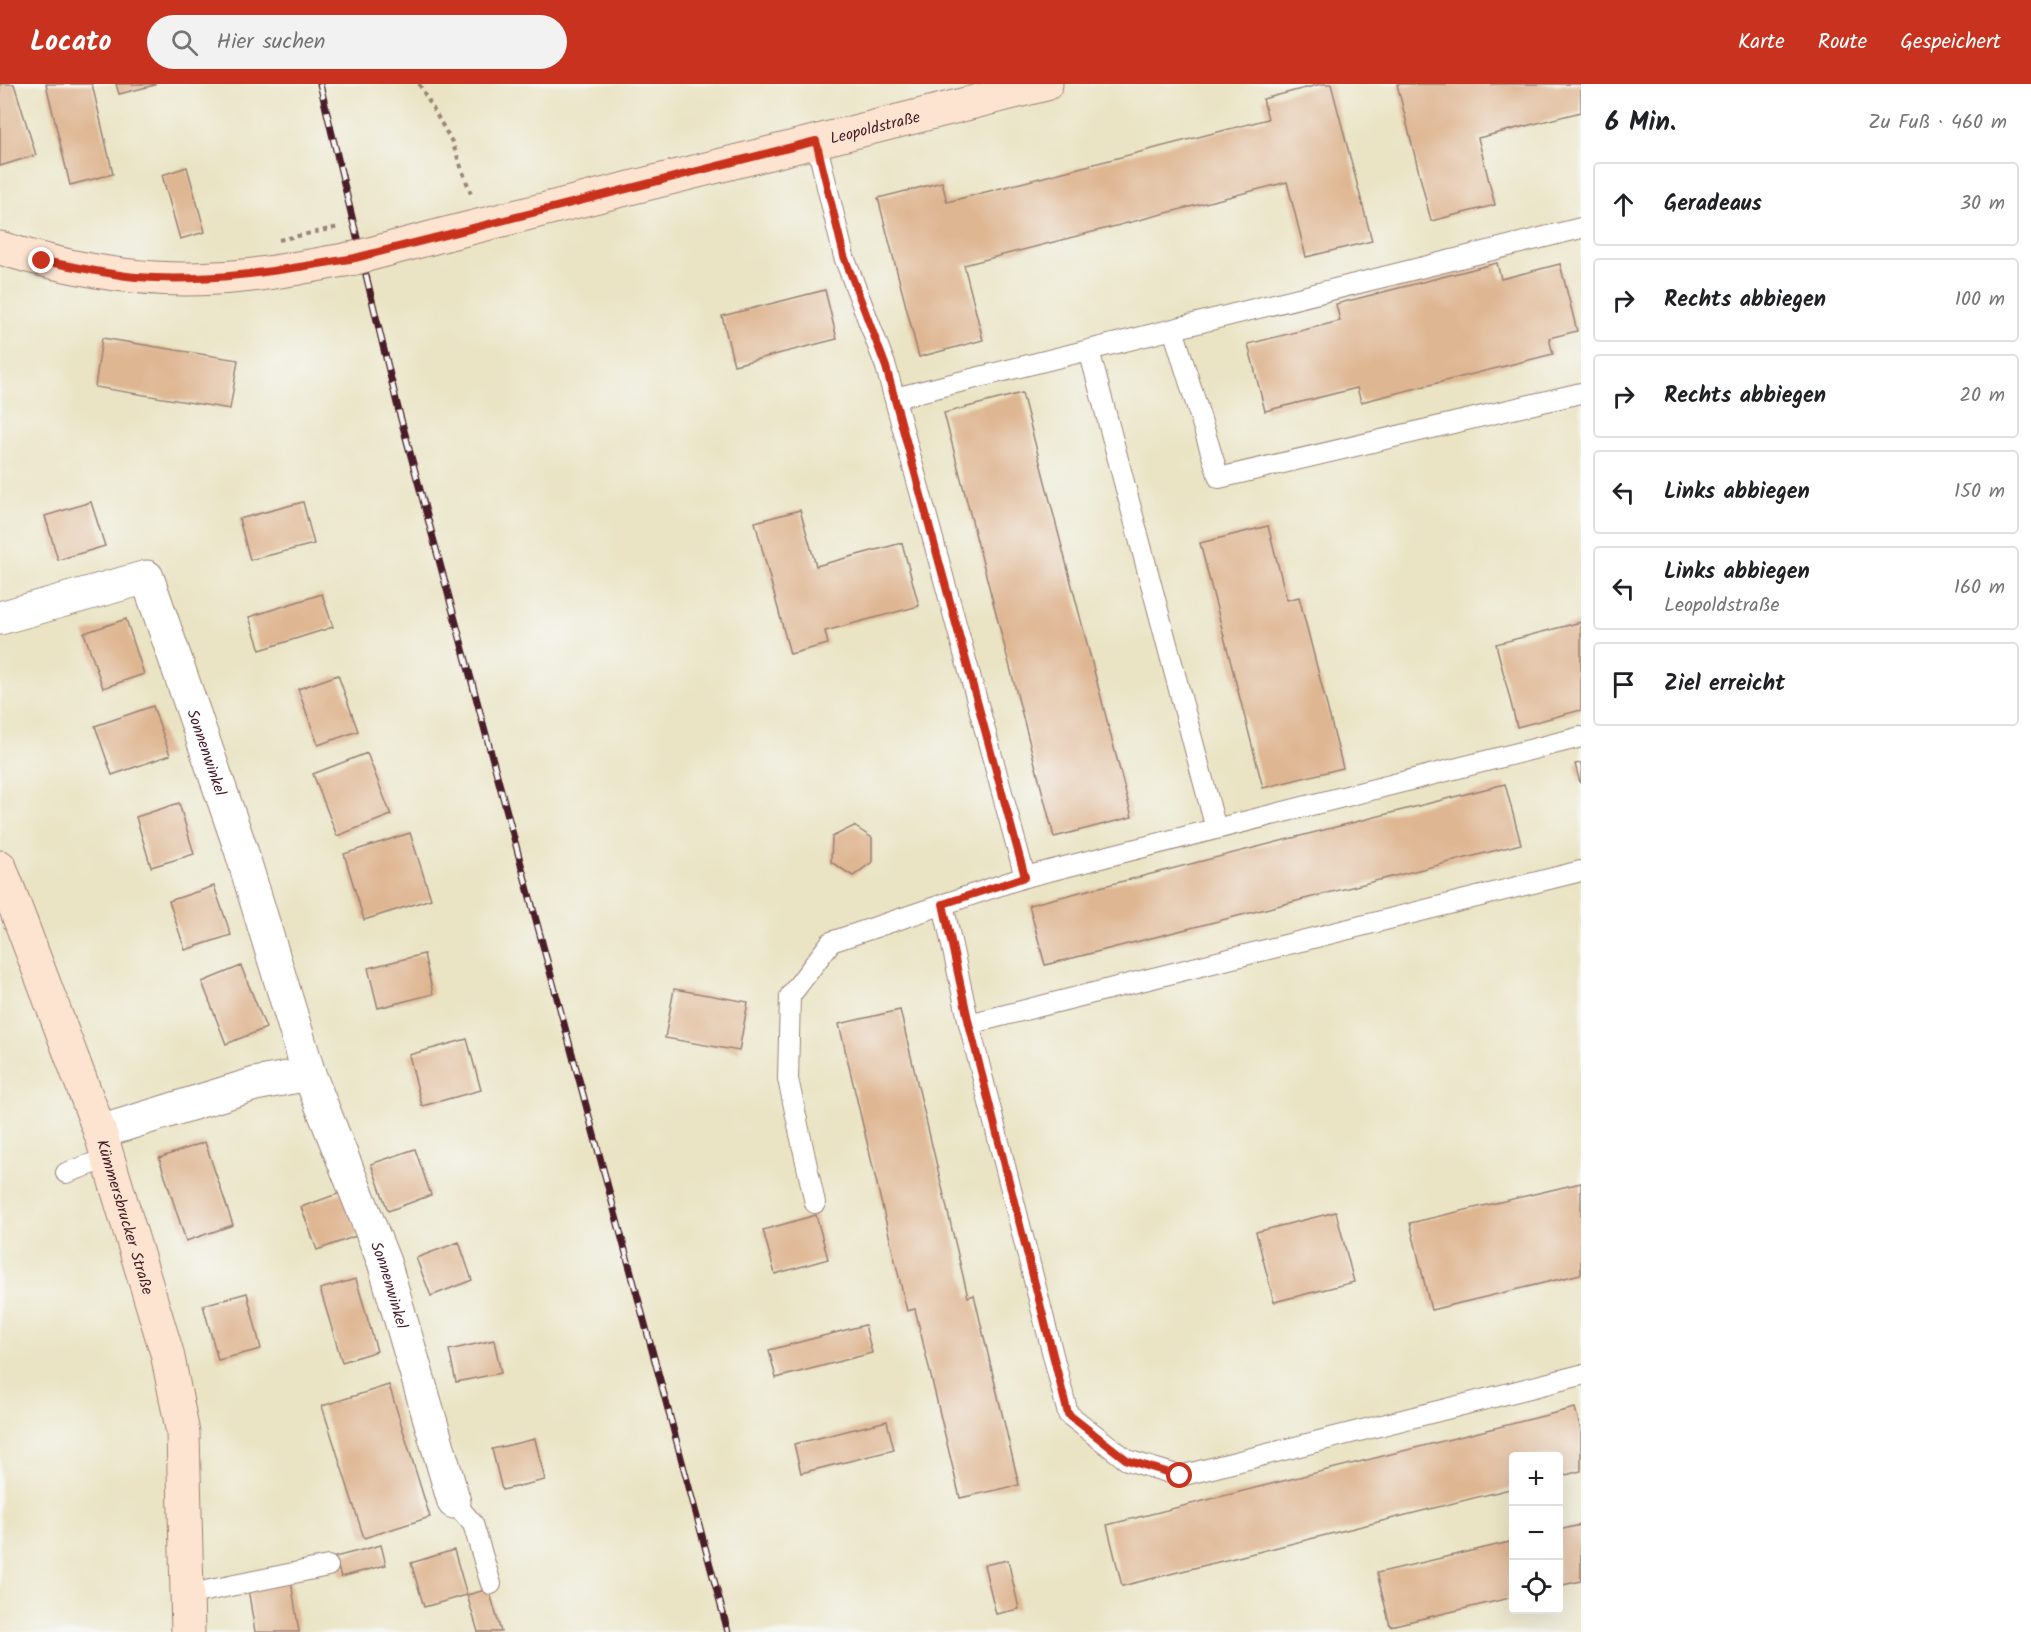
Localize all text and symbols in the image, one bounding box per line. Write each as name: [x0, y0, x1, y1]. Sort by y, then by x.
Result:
search box: [147, 15, 567, 69]
text: Locato: [30, 20, 111, 65]
text: Hier suchen: [216, 25, 326, 60]
icon: search: [168, 26, 201, 59]
text: Karte: [1738, 26, 1785, 59]
text: Route: [1818, 26, 1867, 59]
text: Gespeichert: [1900, 26, 2001, 59]
text: 6 Min.: [1605, 102, 1676, 144]
street label: Leopoldstraße: [827, 105, 923, 152]
text: Zu Fuß · 460 m: [1868, 107, 2007, 139]
text: Geradeaus: [1664, 187, 1762, 222]
icon: ahead: [1607, 188, 1640, 221]
text: 30 m: [1960, 188, 2005, 220]
route end: [28, 247, 54, 273]
text: Rechts abbiegen: [1664, 283, 1826, 318]
icon: right: [1607, 284, 1640, 317]
text: 100 m: [1955, 284, 2005, 316]
text: Rechts abbiegen: [1664, 379, 1826, 414]
icon: right: [1607, 380, 1640, 413]
text: 20 m: [1959, 380, 2005, 412]
text: Links abbiegen: [1664, 475, 1810, 510]
icon: left: [1607, 476, 1640, 509]
text: 150 m: [1954, 476, 2005, 508]
text: Links abbiegen: [1664, 555, 1810, 590]
icon: left: [1607, 572, 1640, 605]
text: 160 m: [1954, 572, 2005, 604]
text: Leopoldstraße: [1664, 590, 1779, 622]
text: Ziel erreicht: [1664, 667, 1785, 702]
icon: arrive: [1607, 668, 1640, 701]
street label: Sonnenwinkel: [179, 706, 232, 800]
street label: Kümmersbrucker Straße: [89, 1137, 160, 1298]
street label: Sonnenwinkel: [363, 1238, 414, 1332]
map controls: [1509, 1452, 1563, 1614]
button: +: [1509, 1452, 1563, 1506]
route start: [1166, 1462, 1192, 1488]
button: −: [1509, 1506, 1563, 1560]
button: locate: [1509, 1560, 1563, 1614]

